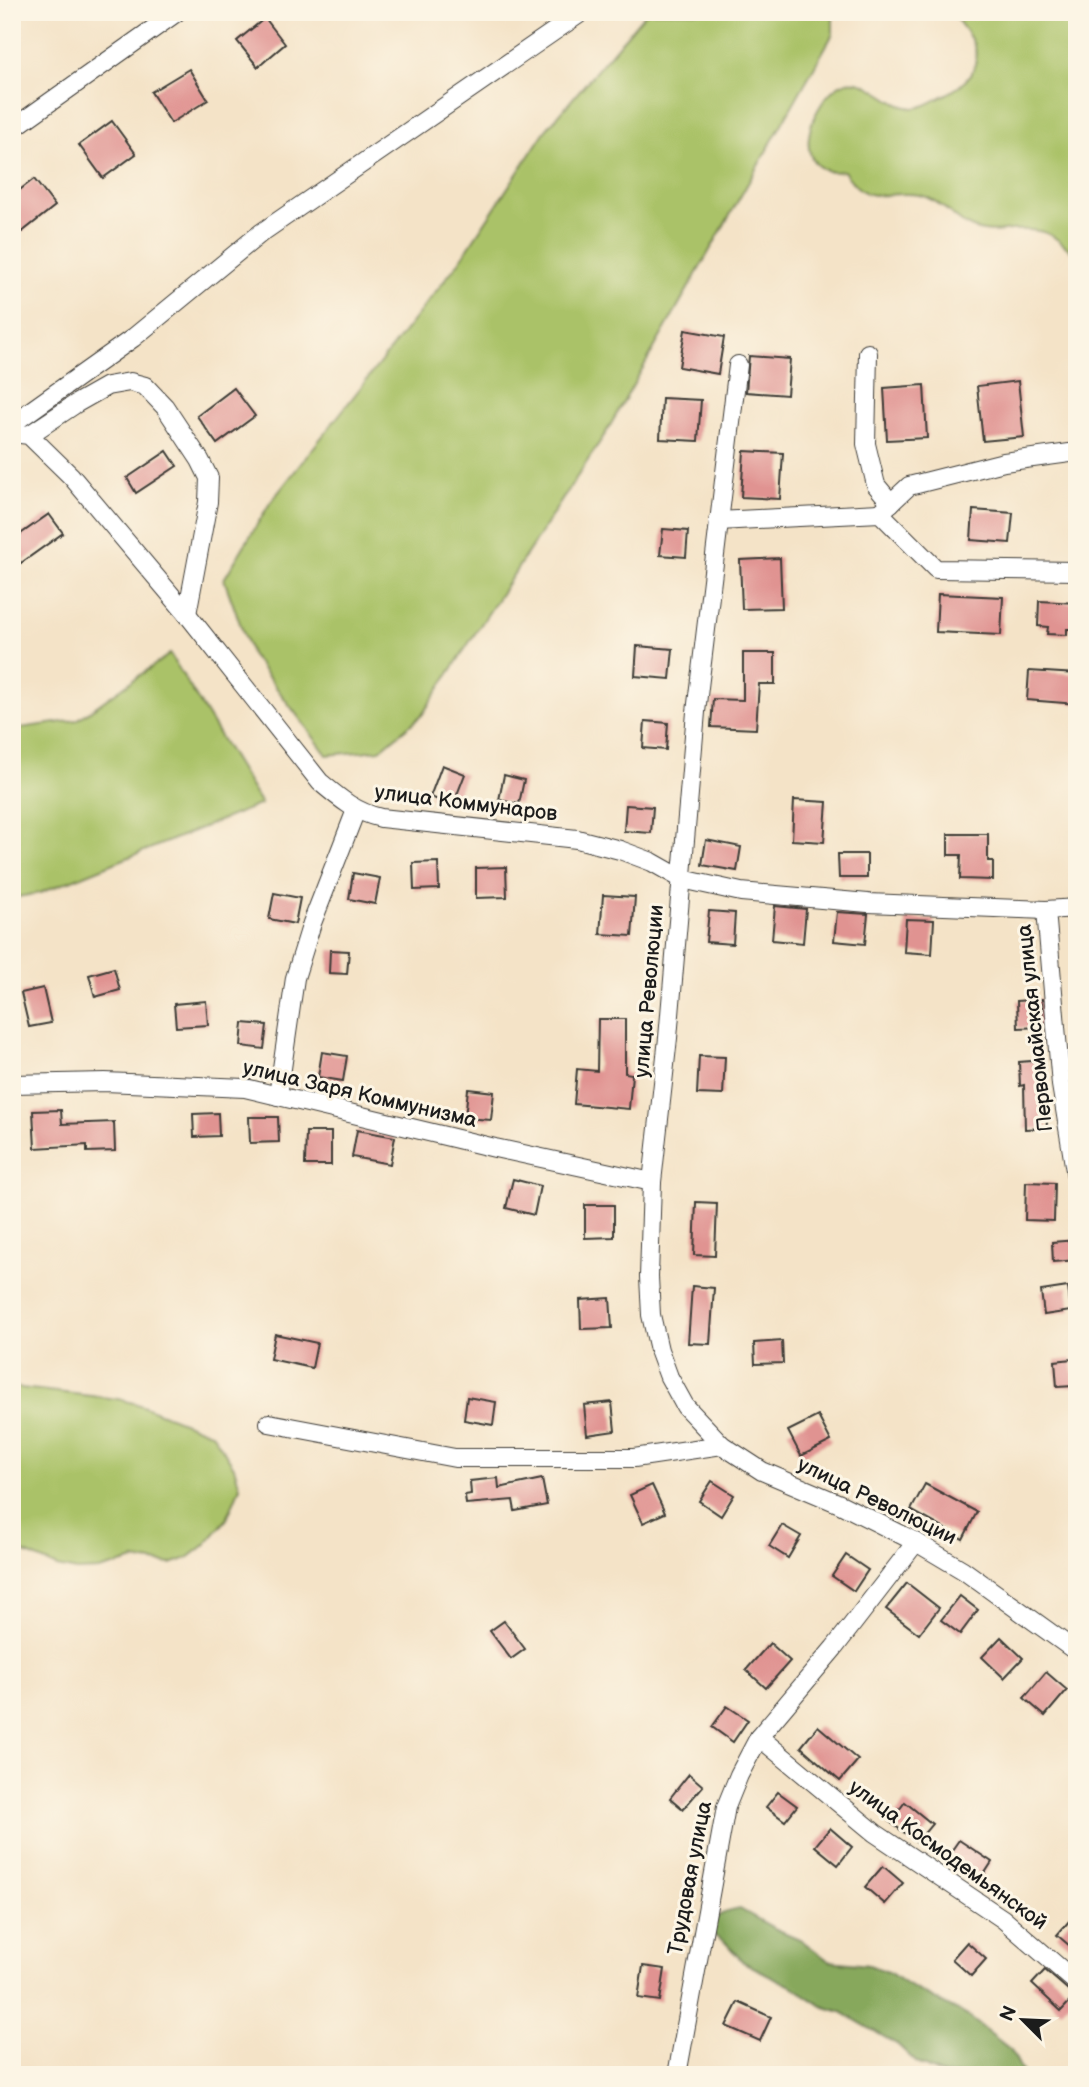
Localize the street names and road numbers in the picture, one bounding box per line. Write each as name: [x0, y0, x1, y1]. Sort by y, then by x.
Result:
street label: улица Коммунаров: [373, 779, 559, 827]
street label: улица Революции: [629, 903, 669, 1079]
street label: Первомайская улица: [1012, 922, 1058, 1133]
street label: улица Заря Коммунизма: [241, 1055, 480, 1133]
street label: улица Революции: [793, 1452, 961, 1550]
street label: улица Космодемьянской: [844, 1775, 1052, 1935]
street label: Трудовая улица: [663, 1798, 717, 1957]

